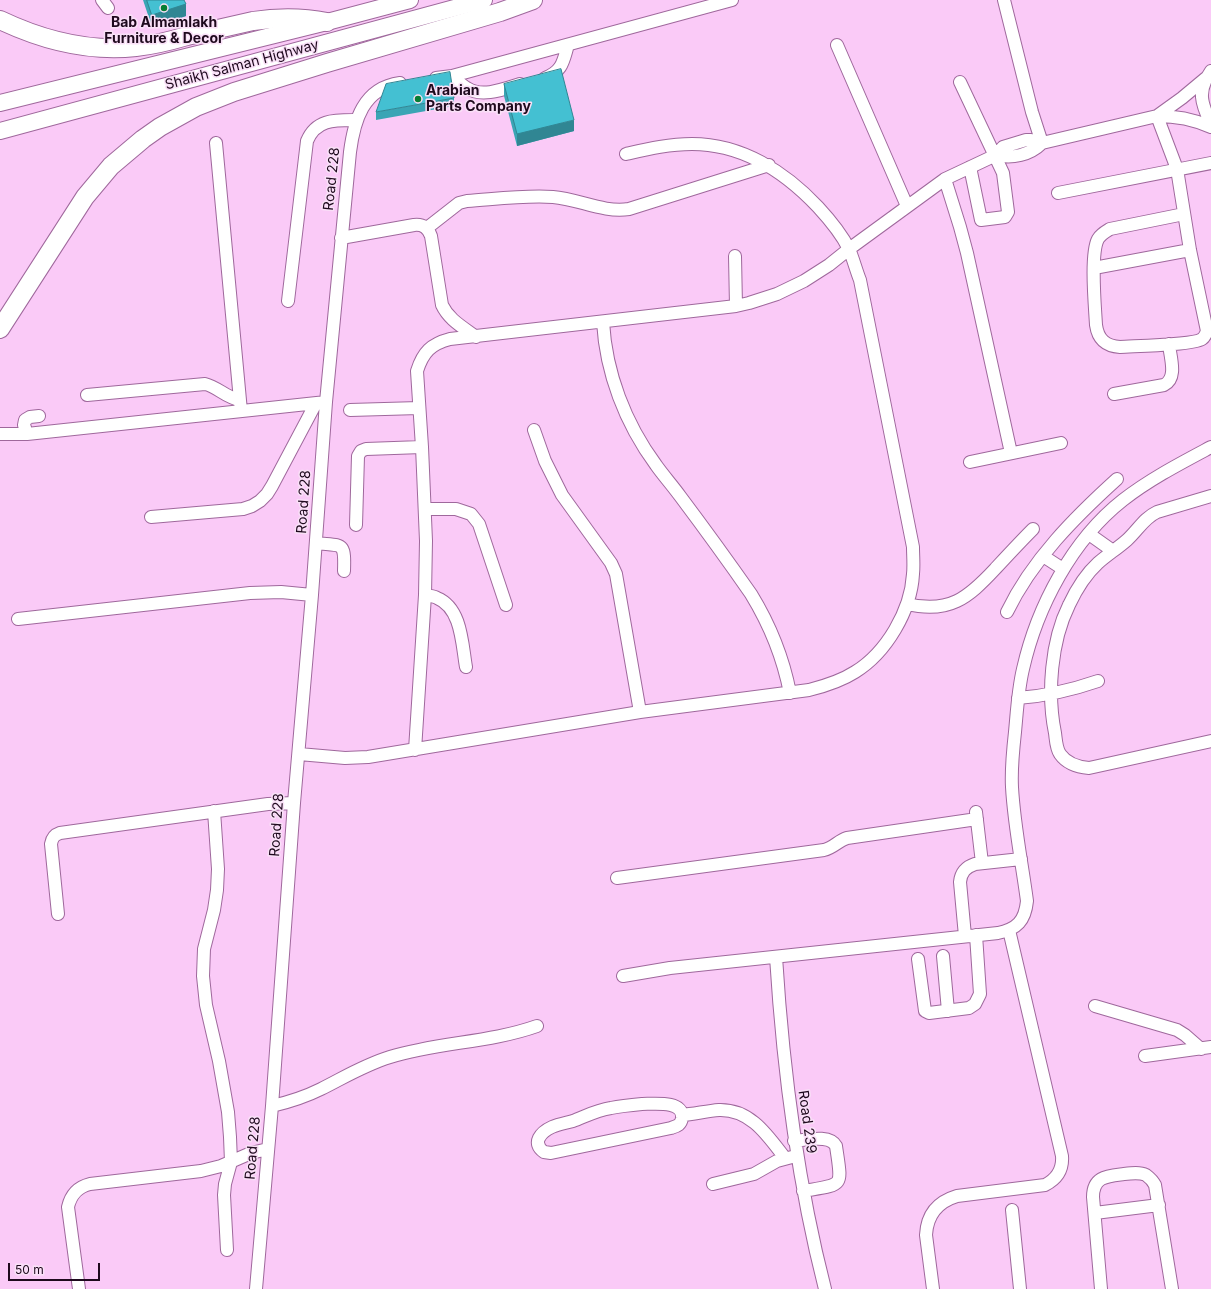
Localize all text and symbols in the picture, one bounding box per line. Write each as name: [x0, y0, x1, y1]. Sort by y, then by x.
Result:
marker: Bab Almamlakh Furniture & Decor: [159, 3, 169, 13]
place label: Bab Almamlakh Furniture & Decor: [104, 15, 224, 48]
street label: Shaikh Salman Highway: [163, 36, 321, 94]
place label: Arabian Parts Company: [426, 83, 531, 116]
marker: Arabian Parts Company: [413, 94, 423, 104]
street label: Road 228: [320, 147, 344, 211]
street label: Road 228: [293, 470, 315, 534]
street label: Road 228: [266, 793, 288, 857]
street label: Road 239: [794, 1089, 820, 1155]
street label: Road 228: [242, 1116, 264, 1180]
scale bar: [10, 1255, 102, 1281]
text: 50 m: [15, 1262, 44, 1277]

